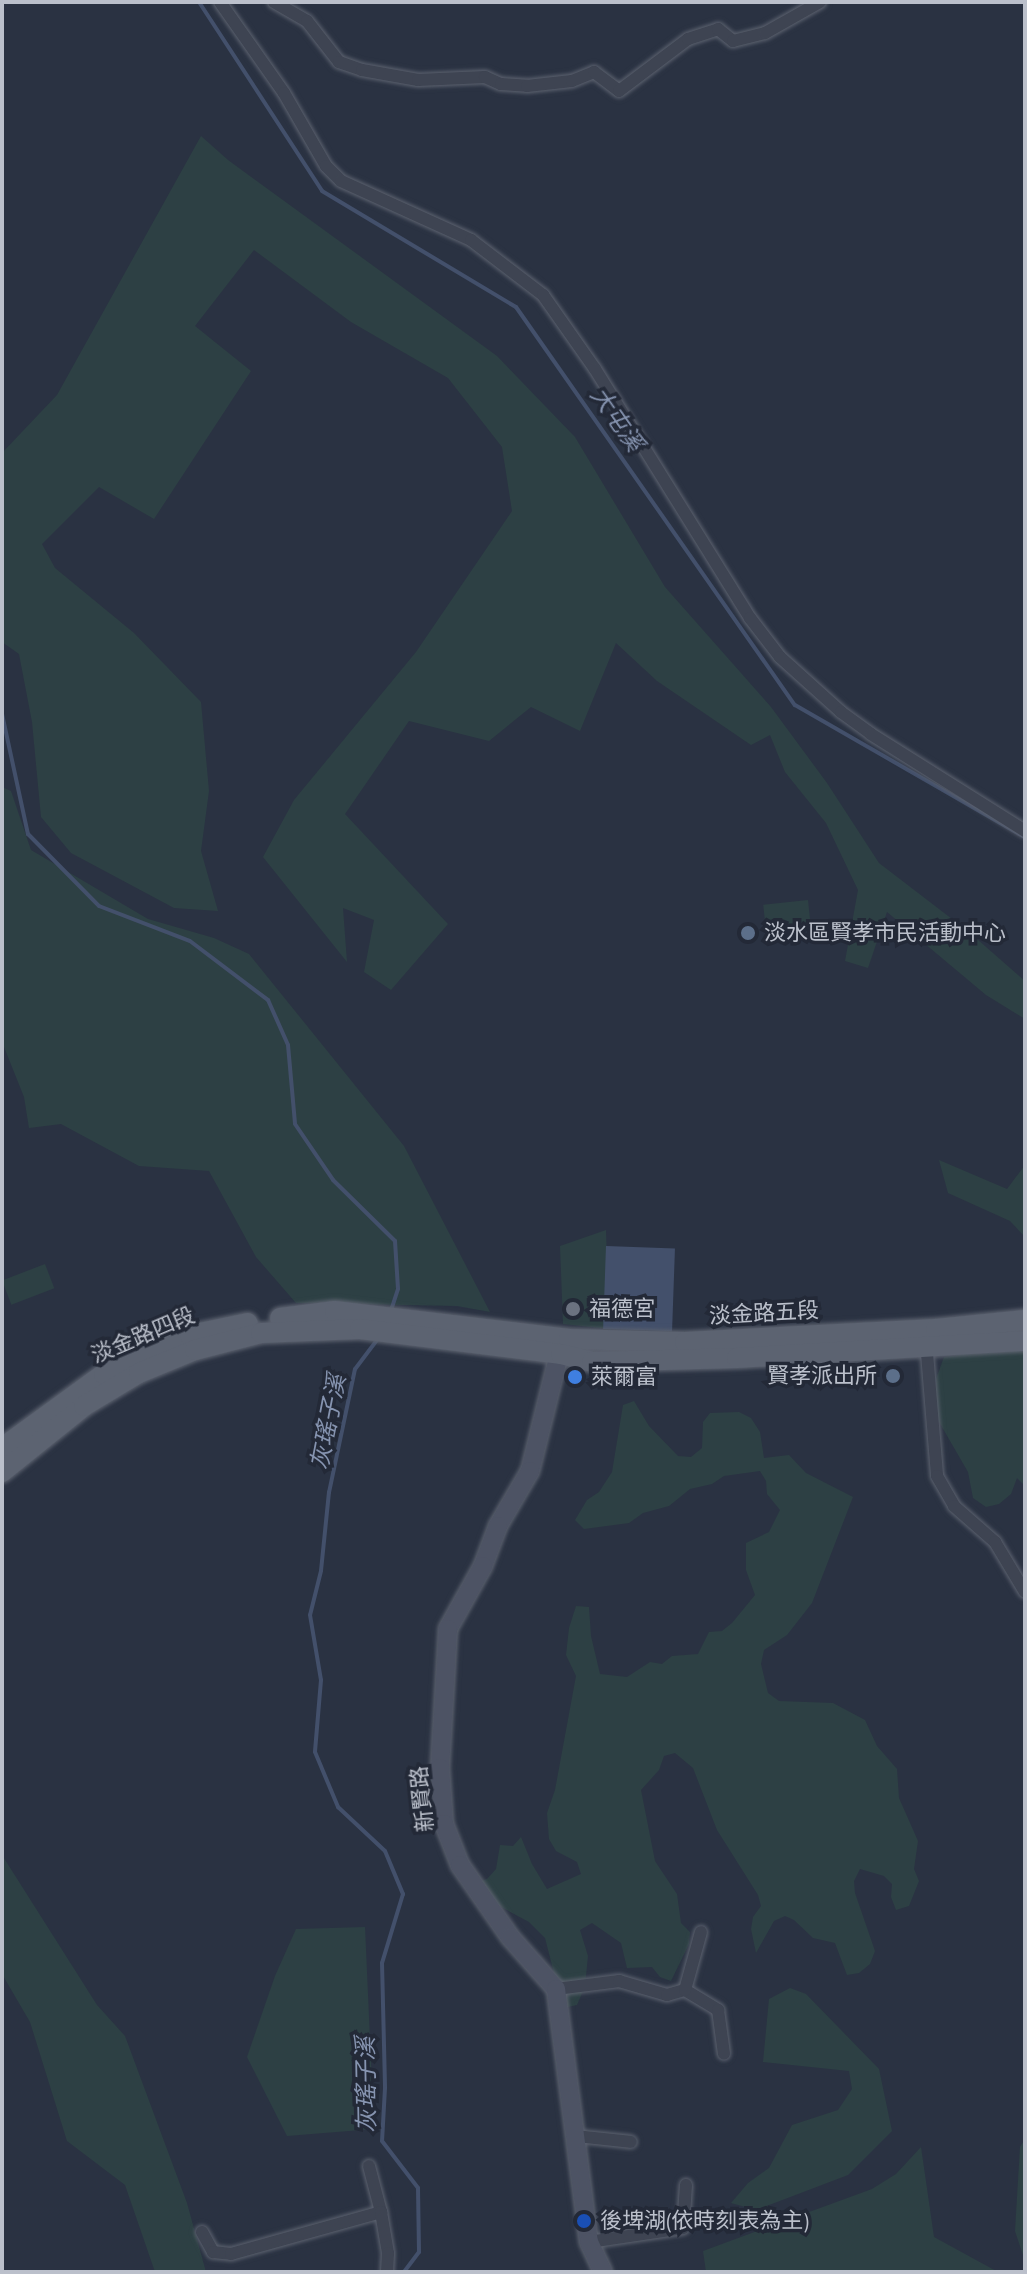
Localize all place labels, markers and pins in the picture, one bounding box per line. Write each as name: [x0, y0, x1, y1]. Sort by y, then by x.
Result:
place label: 淡水區賢孝市民活動中心: [764, 920, 1006, 946]
marker: 淡水區賢孝市民活動中心: [739, 924, 757, 942]
place label: 福德宮: [589, 1296, 655, 1322]
marker: 福德宮: [564, 1300, 582, 1318]
place label: 賢孝派出所: [767, 1363, 877, 1389]
place label: 萊爾富: [591, 1364, 657, 1390]
marker: 賢孝派出所: [884, 1367, 902, 1385]
marker: 萊爾富: [566, 1368, 584, 1386]
place label: 後埤湖(依時刻表為主): [600, 2208, 808, 2234]
marker: 後埤湖(依時刻表為主): [575, 2212, 593, 2230]

